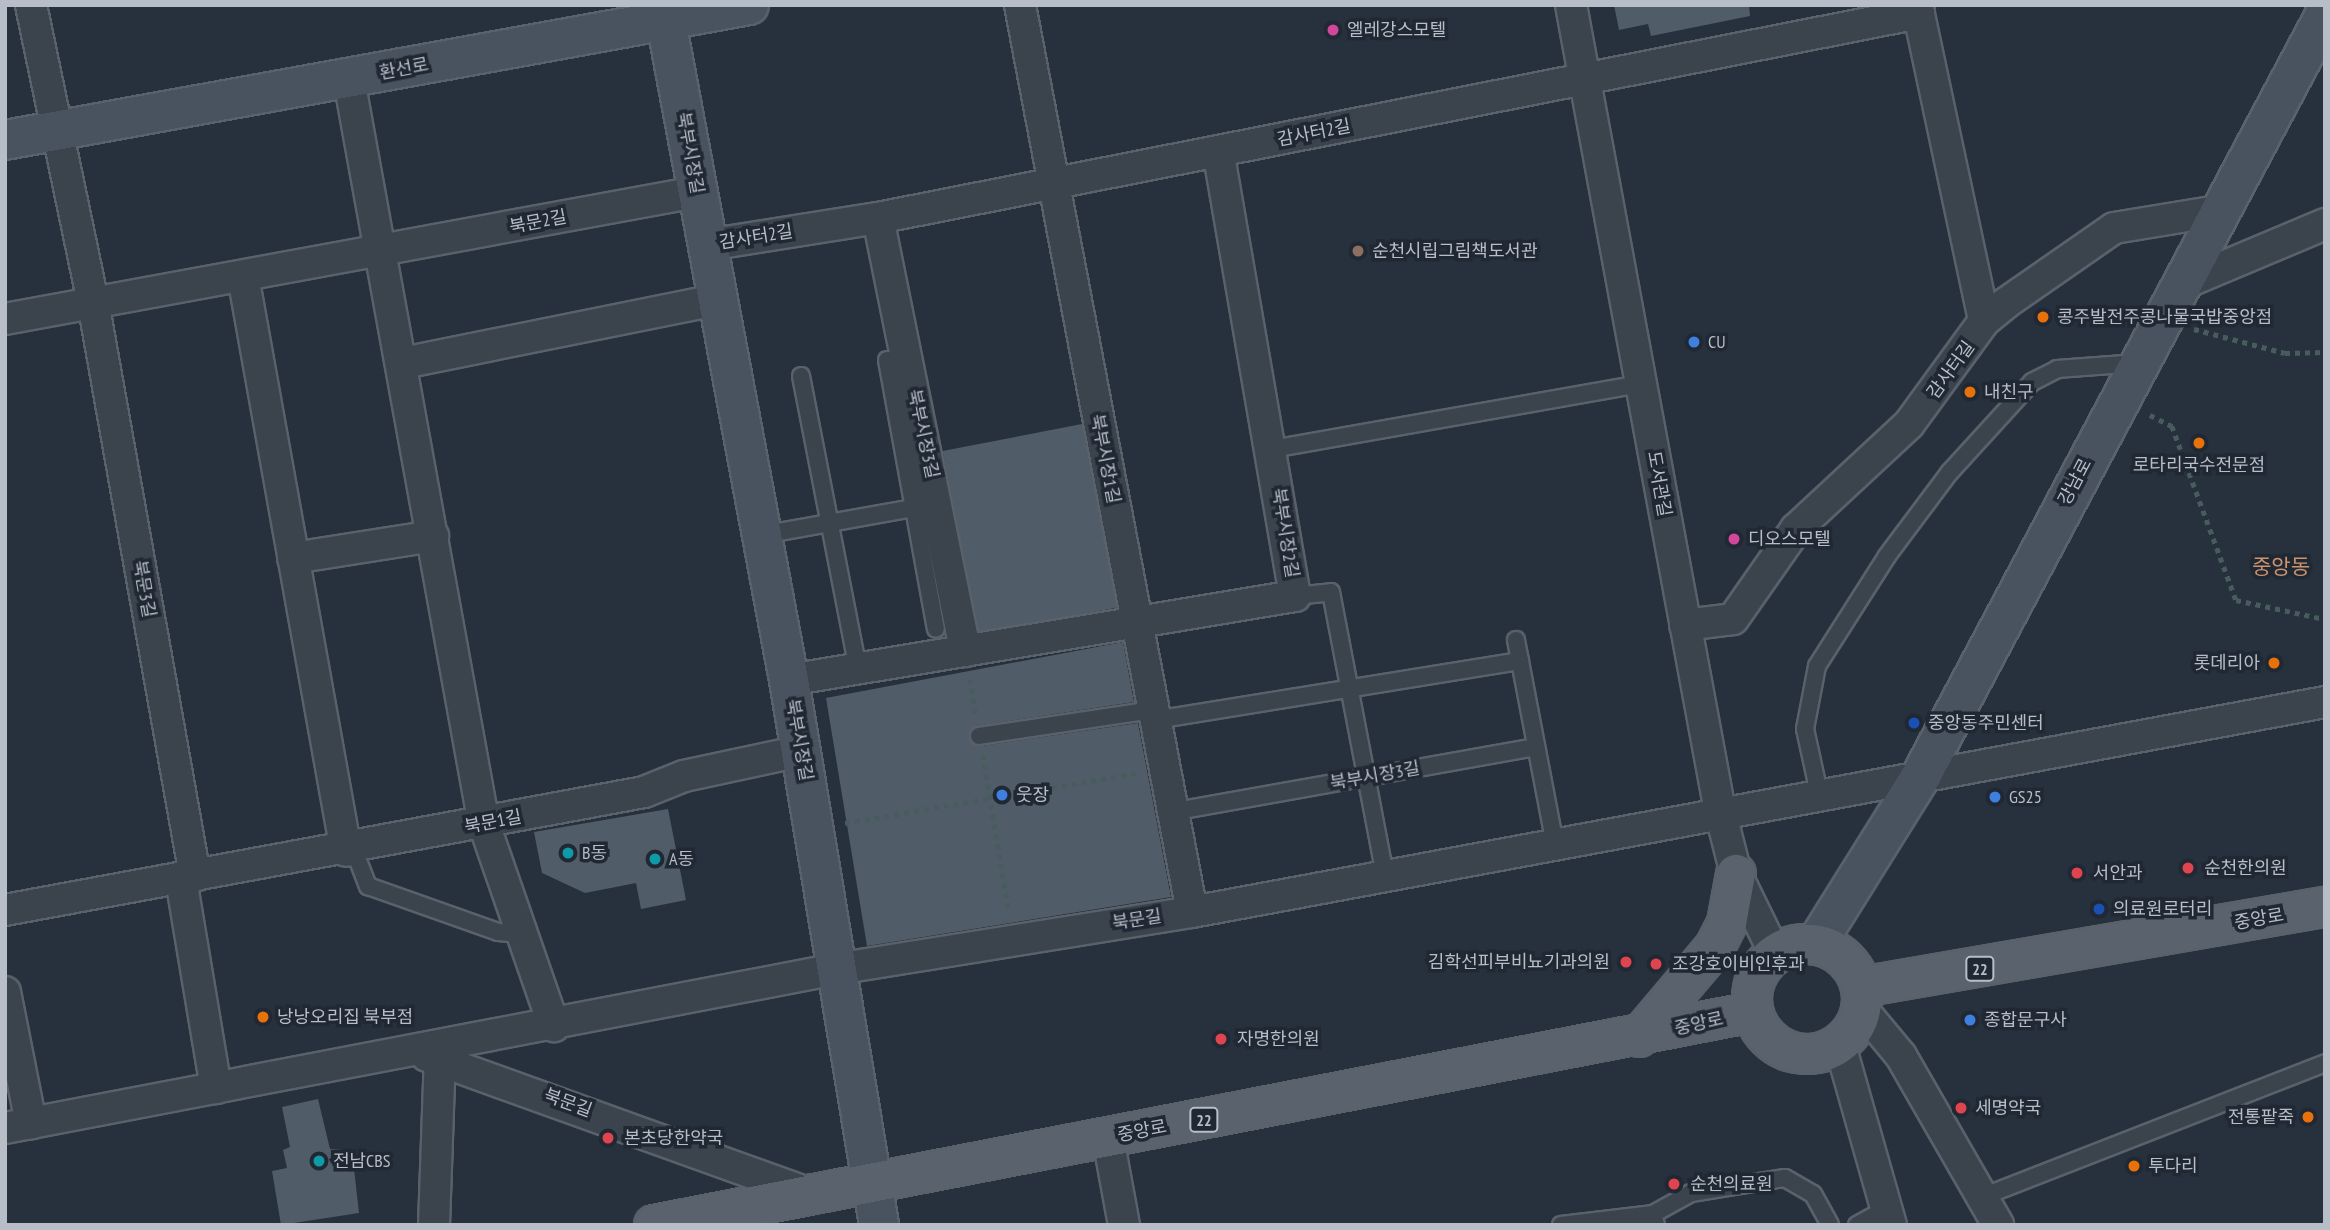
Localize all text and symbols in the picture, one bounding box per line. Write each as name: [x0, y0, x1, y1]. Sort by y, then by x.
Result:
place label: 엘레강스모텔: [1347, 19, 1446, 41]
marker: 엘레강스모텔: [1325, 22, 1341, 38]
street label: 환선로: [378, 54, 430, 84]
street label: 북부시장길: [672, 110, 708, 196]
street label: 감사터2길: [1275, 115, 1353, 151]
street label: 북문2길: [508, 206, 568, 238]
street label: 감사터2길: [718, 221, 794, 253]
place label: 순천시립그림책도서관: [1372, 240, 1538, 262]
marker: 순천시립그림책도서관: [1350, 243, 1366, 259]
place label: 콩주발전주콩나물국밥중앙점: [2057, 306, 2272, 328]
marker: 콩주발전주콩나물국밥중앙점: [2035, 309, 2051, 325]
place label: CU: [1708, 331, 1726, 353]
marker: CU: [1686, 334, 1702, 350]
street label: 감사터길: [1923, 337, 1979, 403]
place label: 내친구: [1984, 381, 2034, 403]
marker: 내친구: [1962, 384, 1978, 400]
street label: 북부시장3길: [903, 387, 943, 481]
street label: 북부시장1길: [1086, 412, 1124, 506]
marker: 로타리국수전문점: [2191, 435, 2207, 451]
street label: 도서관길: [1643, 450, 1675, 518]
place label: 로타리국수전문점: [2133, 454, 2265, 476]
street label: 강남로: [2054, 455, 2096, 509]
street label: 북부시장2길: [1267, 486, 1303, 580]
place label: 디오스모텔: [1748, 528, 1831, 550]
marker: 디오스모텔: [1726, 531, 1742, 547]
district label: 중앙동: [2252, 554, 2310, 580]
street label: 북문3길: [128, 559, 160, 619]
place label: 롯데리아: [2194, 652, 2260, 674]
marker: 롯데리아: [2266, 655, 2282, 671]
street label: 북부시장길: [781, 697, 817, 783]
place label: 중앙동주민센터: [1928, 712, 2044, 734]
marker: 중앙동주민센터: [1906, 715, 1922, 731]
street label: 북부시장3길: [1328, 757, 1422, 795]
place label: 웃장: [1016, 784, 1049, 806]
place label: GS25: [2009, 786, 2042, 808]
marker: 웃장: [994, 787, 1010, 803]
marker: GS25: [1987, 789, 2003, 805]
street label: 북문1길: [463, 806, 523, 838]
place label: B동: [582, 842, 607, 864]
marker: B동: [560, 845, 576, 861]
place label: A동: [669, 848, 694, 870]
marker: A동: [647, 851, 663, 867]
place label: 순천한의원: [2204, 857, 2287, 879]
marker: 순천한의원: [2178, 858, 2198, 878]
place label: 서안과: [2093, 862, 2143, 884]
marker: 서안과: [2067, 863, 2087, 883]
place label: 의료원로터리: [2113, 898, 2212, 920]
marker: 의료원로터리: [2091, 901, 2107, 917]
street label: 중앙로: [2233, 904, 2285, 934]
street label: 북문길: [1111, 905, 1163, 935]
place label: 김학선피부비뇨기과의원: [1428, 951, 1610, 973]
marker: 김학선피부비뇨기과의원: [1616, 952, 1636, 972]
place label: 조강호이비인후과: [1672, 953, 1804, 975]
marker: 조강호이비인후과: [1646, 954, 1666, 974]
road number: 22: [1964, 956, 1996, 981]
place label: 낭낭오리집 북부점: [277, 1006, 413, 1028]
street label: 중앙로: [1672, 1008, 1726, 1040]
marker: 낭낭오리집 북부점: [255, 1009, 271, 1025]
place label: 종합문구사: [1984, 1009, 2067, 1031]
marker: 종합문구사: [1962, 1012, 1978, 1028]
place label: 자명한의원: [1237, 1028, 1320, 1050]
marker: 자명한의원: [1211, 1029, 1231, 1049]
street label: 북문길: [541, 1084, 595, 1122]
place label: 세명약국: [1975, 1097, 2041, 1119]
marker: 세명약국: [1953, 1100, 1969, 1116]
place label: 전통팥죽: [2228, 1106, 2294, 1128]
road number: 22: [1188, 1108, 1220, 1132]
marker: 전통팥죽: [2300, 1109, 2316, 1125]
street label: 중앙로: [1116, 1116, 1168, 1146]
place label: 본초당한약국: [624, 1127, 723, 1149]
marker: 본초당한약국: [598, 1128, 618, 1148]
place label: 전남CBS: [333, 1150, 391, 1172]
marker: 전남CBS: [311, 1153, 327, 1169]
place label: 투다리: [2148, 1155, 2198, 1177]
marker: 투다리: [2126, 1158, 2142, 1174]
place label: 순천의료원: [1690, 1173, 1773, 1195]
marker: 순천의료원: [1664, 1174, 1684, 1194]

